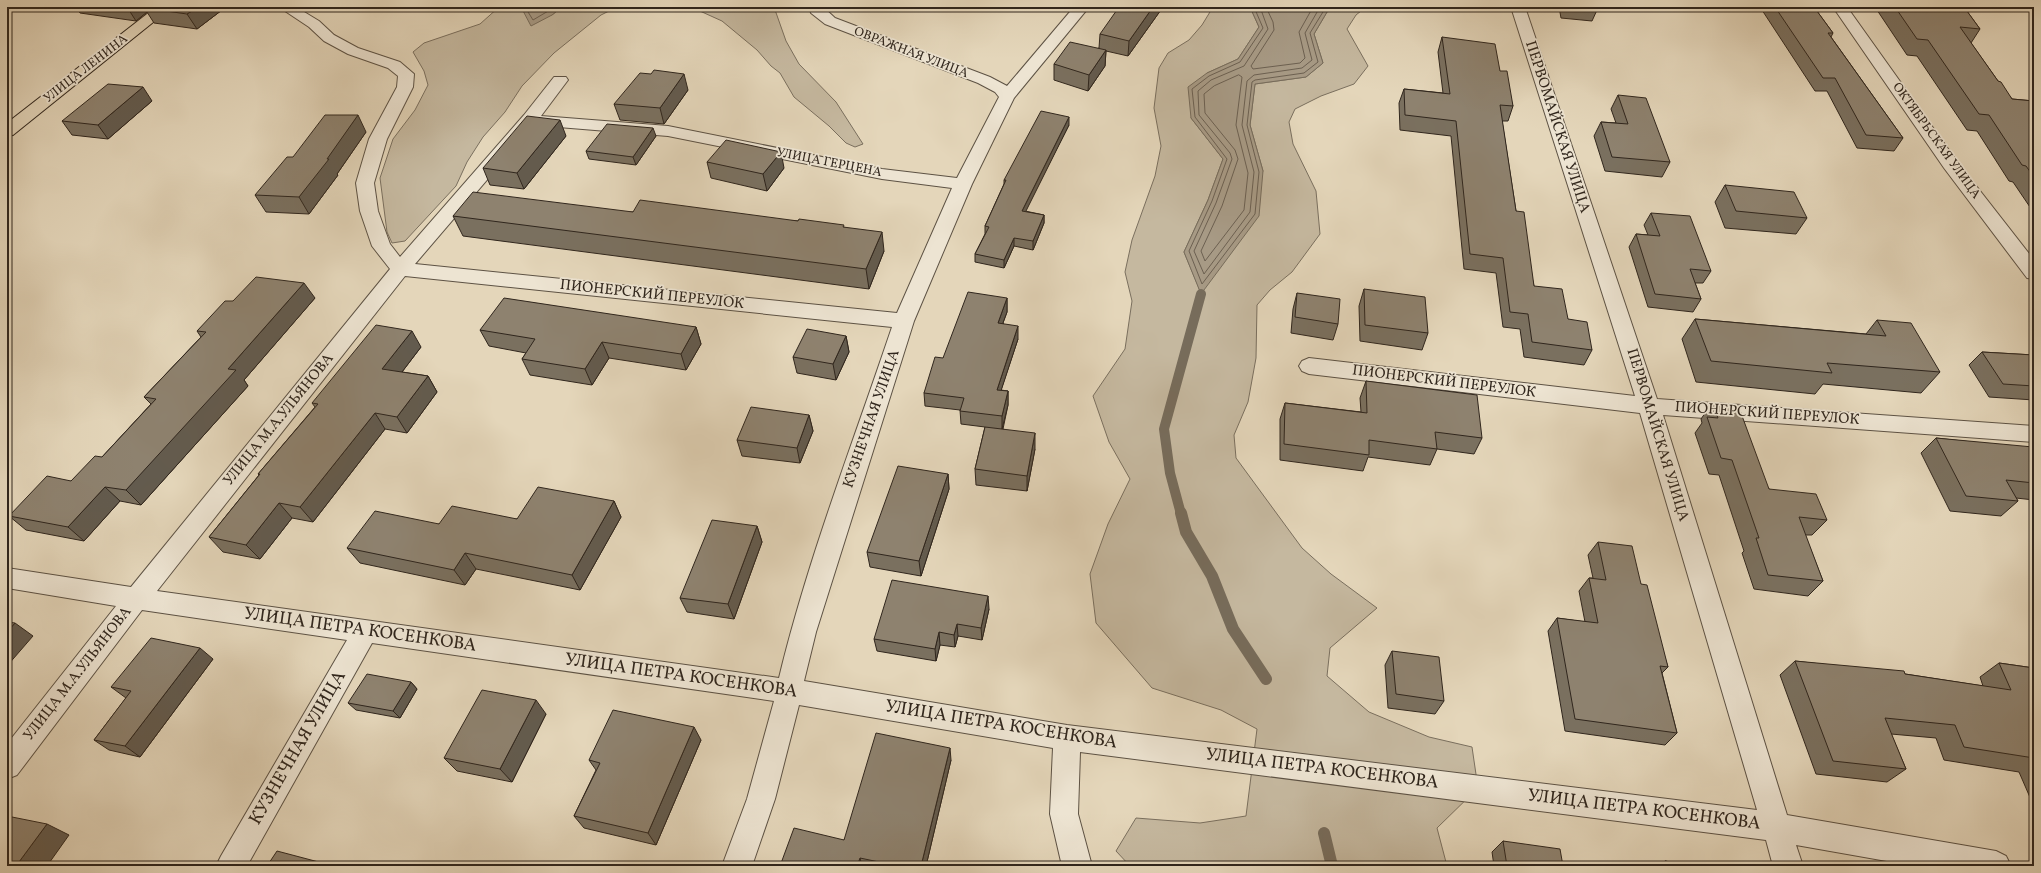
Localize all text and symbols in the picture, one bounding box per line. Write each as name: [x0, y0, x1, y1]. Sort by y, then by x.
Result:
street label: ОВРАЖНАЯ УЛИЦА: [851, 23, 971, 83]
street label: УЛИЦА ЛЕНИНА: [40, 30, 132, 108]
street label: ПЕРВОМАЙСКАЯ УЛИЦА: [1519, 38, 1595, 216]
street label: ОКТЯБРЬСКАЯ УЛИЦА: [1888, 79, 1984, 203]
street label: УЛИЦА ГЕРЦЕНА: [775, 144, 883, 182]
street label: ПИОНЕРСКИЙ ПЕРЕУЛОК: [559, 275, 745, 315]
street label: КУЗНЕЧНАЯ УЛИЦА: [838, 346, 906, 491]
street label: ПЕРВОМАЙСКАЯ УЛИЦА: [1621, 346, 1693, 525]
street label: УЛИЦА М.А.УЛЬЯНОВА: [219, 349, 339, 491]
street label: ПИОНЕРСКИЙ ПЕРЕУЛОК: [1351, 360, 1537, 404]
street label: ПИОНЕРСКИЙ ПЕРЕУЛОК: [1674, 397, 1860, 431]
street label: УЛИЦА ПЕТРА КОСЕНКОВА: [242, 601, 478, 659]
street label: УЛИЦА М.А.УЛЬЯНОВА: [19, 602, 137, 746]
street label: УЛИЦА ПЕТРА КОСЕНКОВА: [563, 647, 799, 705]
street label: КУЗНЕЧНАЯ УЛИЦА: [244, 666, 353, 830]
street label: УЛИЦА ПЕТРА КОСЕНКОВА: [883, 694, 1119, 756]
street label: УЛИЦА ПЕТРА КОСЕНКОВА: [1204, 742, 1440, 796]
street label: УЛИЦА ПЕТРА КОСЕНКОВА: [1526, 783, 1762, 837]

